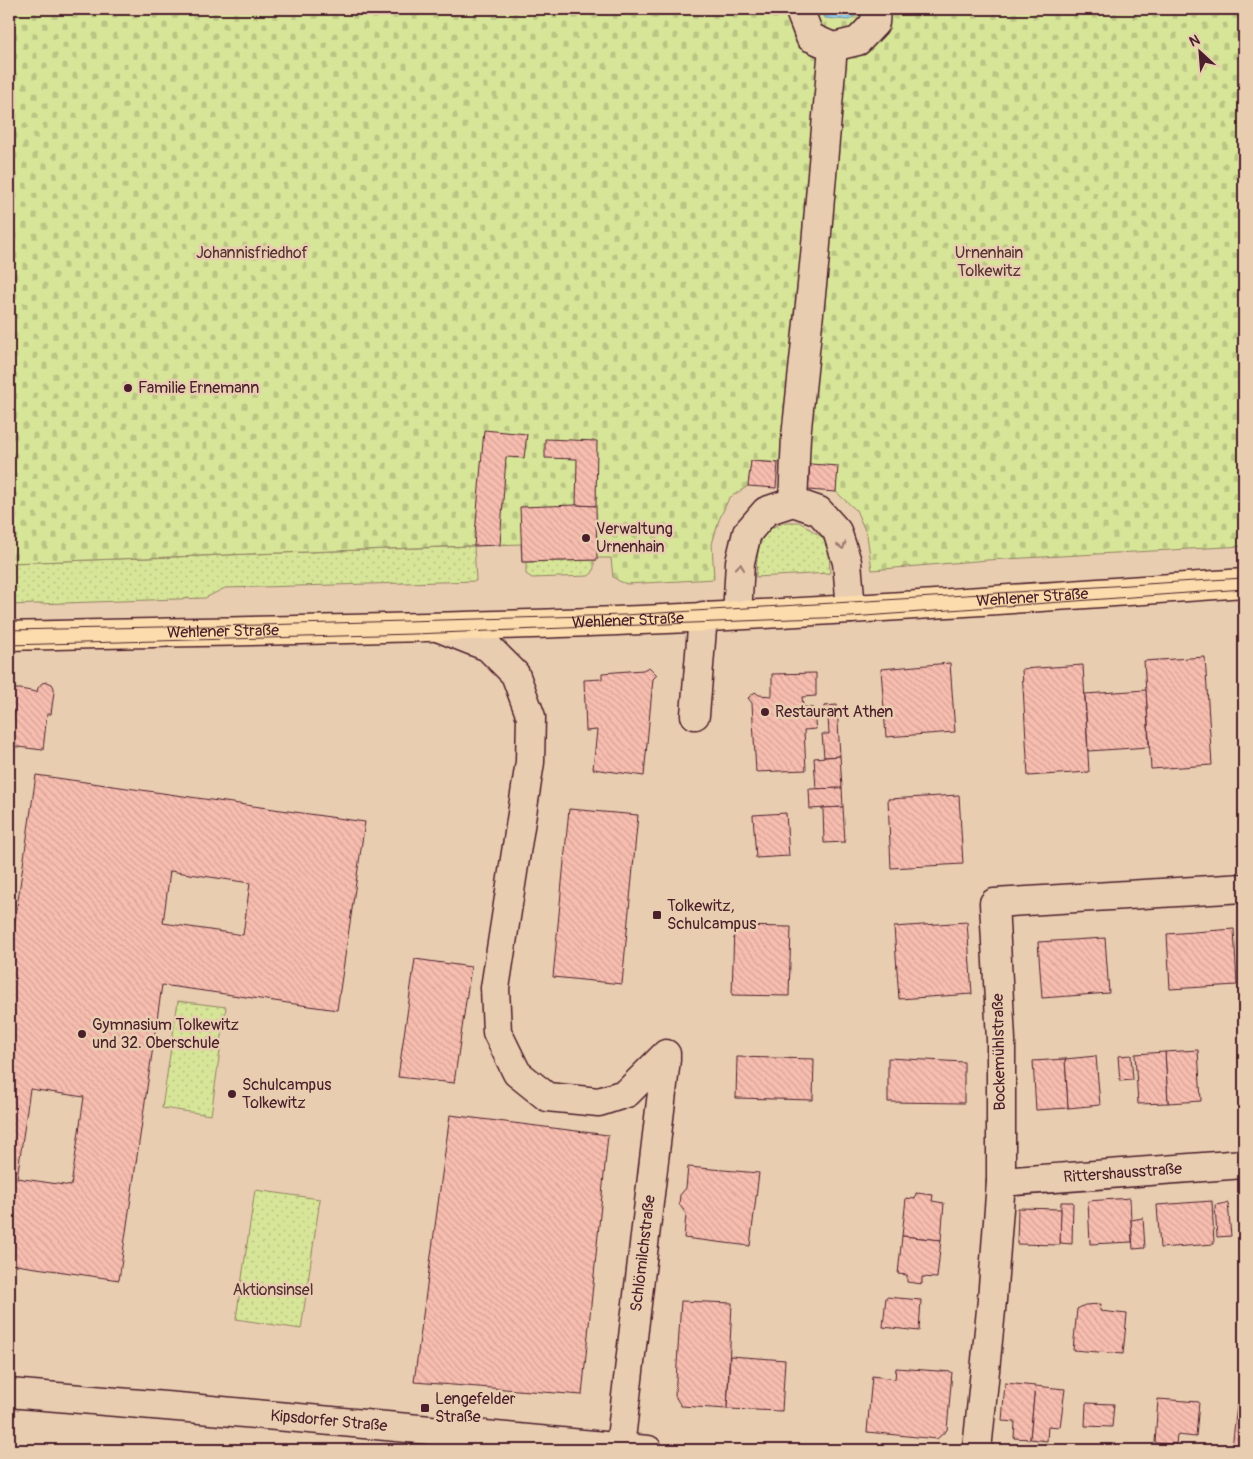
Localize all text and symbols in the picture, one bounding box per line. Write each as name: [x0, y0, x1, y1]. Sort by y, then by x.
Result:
north arrow: [1176, 28, 1226, 78]
text: N: [1187, 31, 1203, 50]
park label: Johannisfriedhof: [196, 243, 309, 263]
park label: Urnenhain Tolkewitz: [955, 243, 1023, 281]
place label: Familie Ernemann: [138, 378, 259, 398]
marker: Familie Ernemann: [122, 382, 134, 394]
place label: Verwaltung Urnenhain: [596, 519, 673, 557]
marker: Verwaltung Urnenhain: [580, 532, 592, 544]
one-way arrow: [836, 542, 846, 550]
one-way arrow: [735, 562, 746, 570]
street label: Wehlener Straße: [976, 584, 1089, 611]
street label: Wehlener Straße: [571, 608, 684, 633]
street label: Wehlener Straße: [167, 620, 279, 643]
place label: Restaurant Athen: [775, 702, 893, 722]
marker: Restaurant Athen: [759, 706, 771, 718]
place label: Tolkewitz, Schulcampus: [667, 896, 756, 934]
marker: Tolkewitz, Schulcampus: [651, 909, 663, 921]
street label: Bockemühlstraße: [988, 993, 1010, 1111]
place label: Gymnasium Tolkewitz und 32. Oberschule: [92, 1015, 239, 1053]
marker: Gymnasium Tolkewitz und 32. Oberschule: [76, 1028, 88, 1040]
place label: Schulcampus Tolkewitz: [242, 1075, 331, 1113]
marker: Schulcampus Tolkewitz: [226, 1088, 238, 1100]
street label: Rittershausstraße: [1063, 1159, 1183, 1187]
street label: Schlömilchstraße: [626, 1194, 660, 1313]
park label: Aktionsinsel: [233, 1280, 313, 1300]
place label: Lengefelder Straße: [435, 1389, 516, 1427]
marker: Lengefelder Straße: [419, 1402, 431, 1414]
street label: Kipsdorfer Straße: [269, 1405, 388, 1436]

